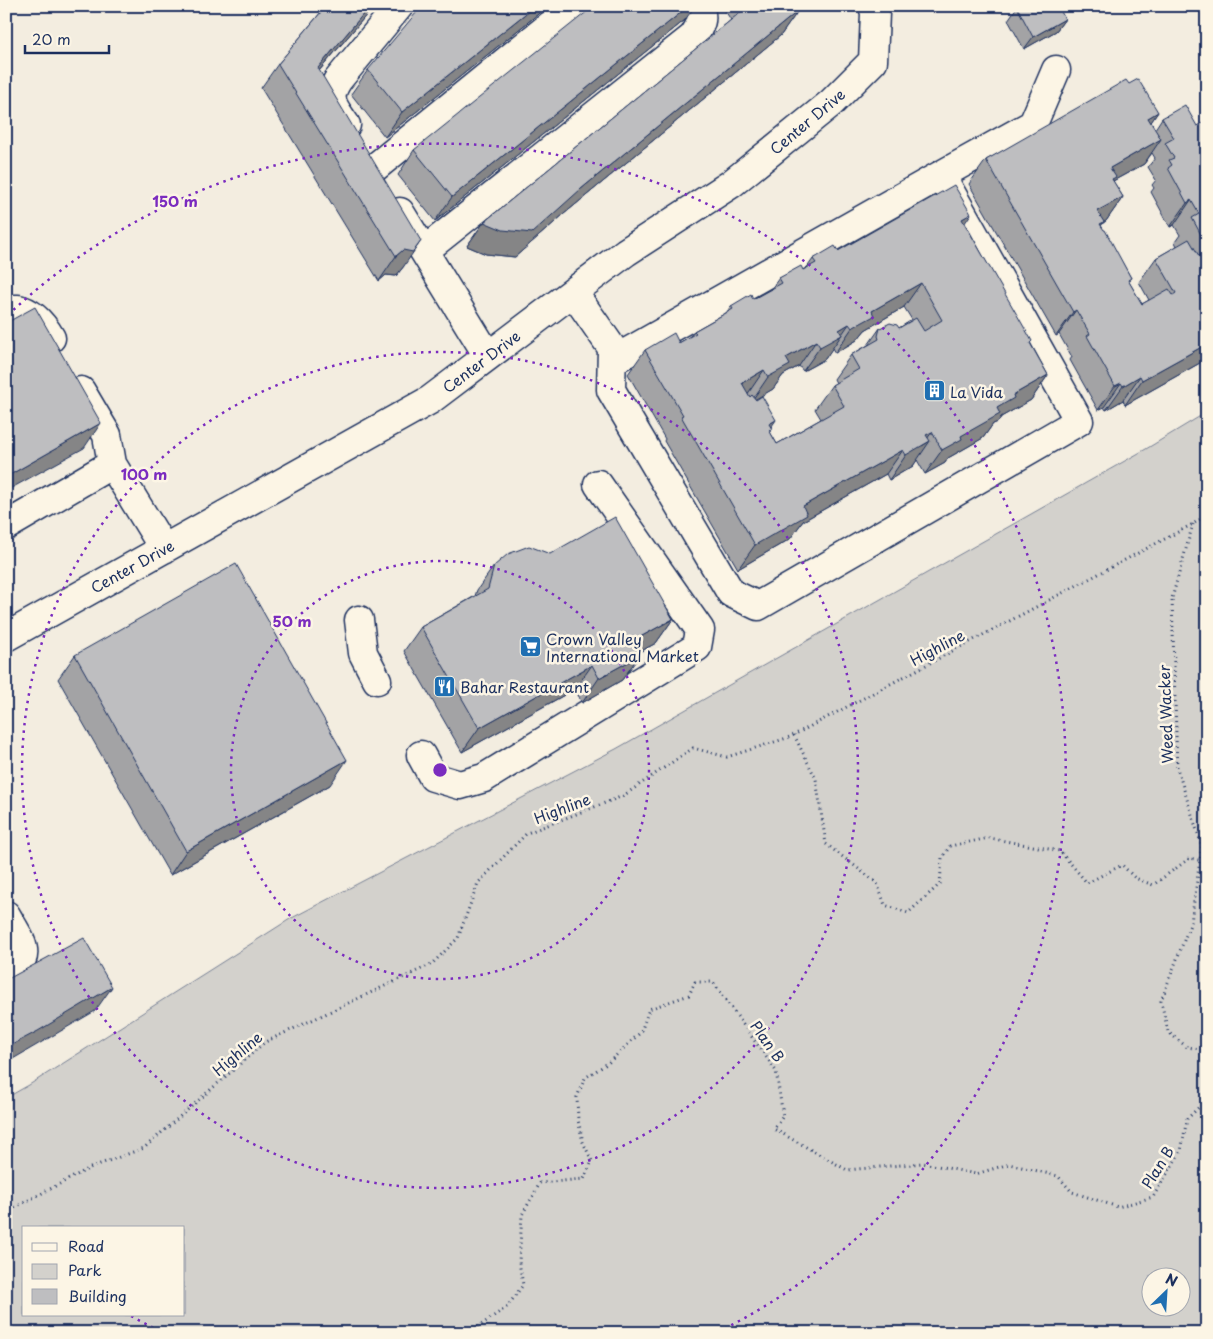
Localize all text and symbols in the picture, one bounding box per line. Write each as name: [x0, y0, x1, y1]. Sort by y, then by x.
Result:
scale bar: [25, 22, 109, 54]
text: 20 m: [32, 27, 71, 50]
street label: Center Drive: [764, 82, 850, 160]
text: 150 m: [152, 189, 198, 212]
street label: Center Drive: [437, 324, 525, 398]
building icon: La Vida: [922, 379, 946, 403]
place label: La Vida: [950, 380, 1004, 403]
text: 100 m: [121, 462, 167, 485]
street label: Center Drive: [86, 534, 178, 598]
text: 50 m: [273, 609, 311, 632]
street label: Highline: [906, 623, 968, 671]
place label: Crown Valley International Market: [546, 627, 699, 667]
supermarket icon: Crown Valley International Market: [518, 635, 542, 659]
street label: Weed Wacker: [1152, 663, 1178, 764]
restaurant icon: Bahar Restaurant: [432, 674, 456, 698]
place label: Bahar Restaurant: [460, 675, 589, 698]
centre of rings: [431, 761, 449, 779]
street label: Highline: [530, 787, 594, 829]
street label: Plan B: [745, 1016, 791, 1067]
street label: Highline: [207, 1025, 267, 1081]
street label: Plan B: [1135, 1141, 1179, 1193]
legend: [22, 1226, 185, 1316]
text: Road: [68, 1234, 104, 1257]
text: Park: [68, 1258, 102, 1281]
north arrow: [1140, 1266, 1190, 1316]
text: N: [1162, 1268, 1181, 1292]
text: Building: [68, 1284, 127, 1307]

